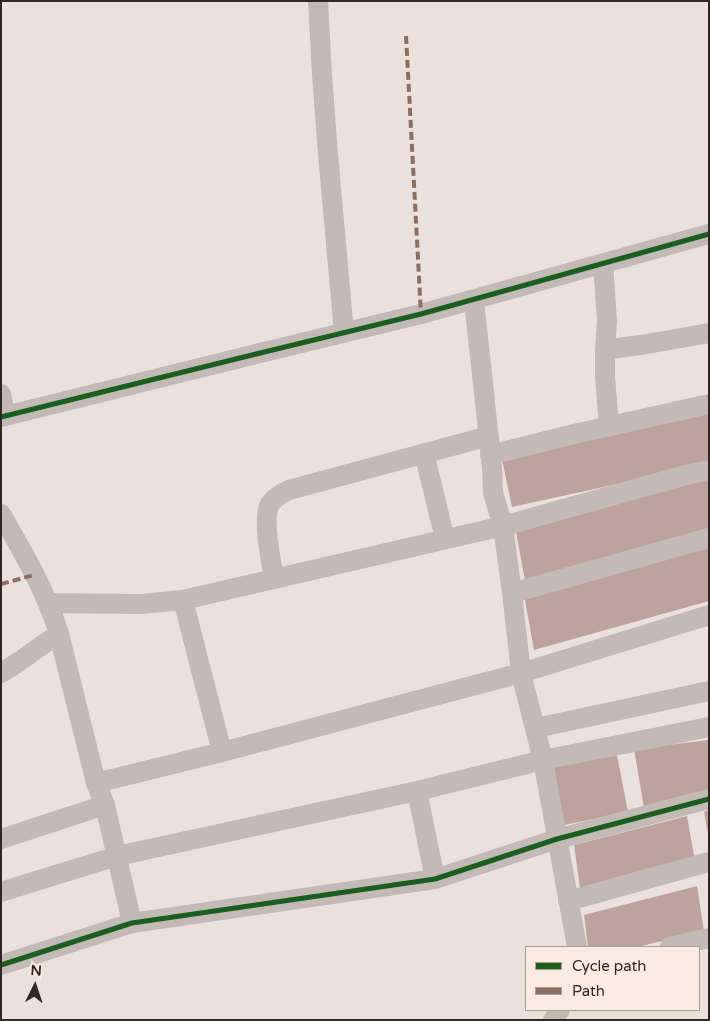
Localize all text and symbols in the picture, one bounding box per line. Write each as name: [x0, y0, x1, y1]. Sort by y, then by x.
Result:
legend: [525, 946, 700, 1011]
text: Cycle path: [572, 957, 646, 975]
north arrow: [10, 961, 60, 1011]
text: N: [30, 962, 42, 979]
text: Path: [572, 982, 605, 1000]

